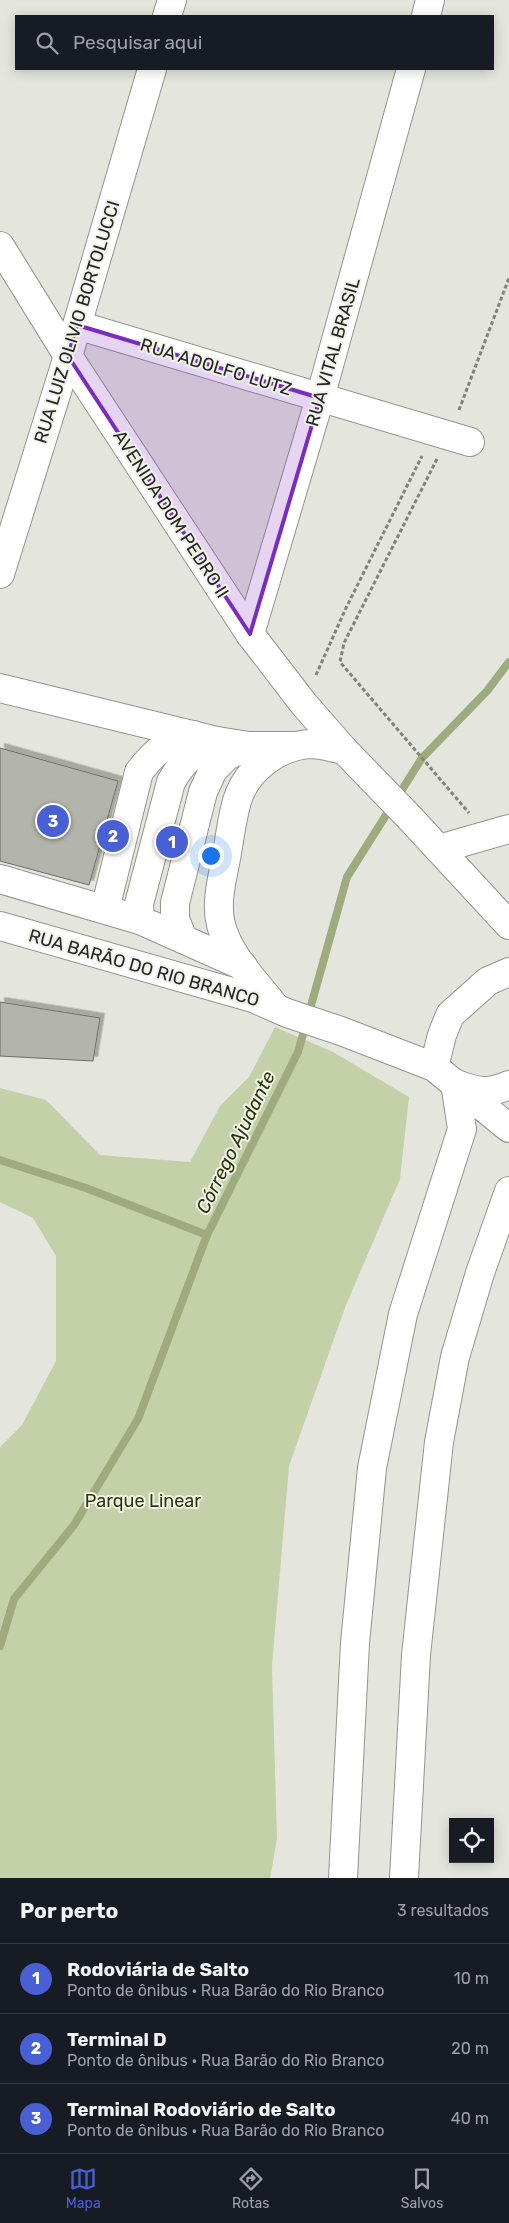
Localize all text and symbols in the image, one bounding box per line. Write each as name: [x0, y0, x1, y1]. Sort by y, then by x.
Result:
search box: [15, 15, 494, 70]
icon: search: [33, 29, 61, 57]
text: Pesquisar aqui: [73, 31, 202, 54]
street label: RUA LUIZ OLIVIO BORTOLUCCI: [30, 198, 124, 446]
street label: RUA VITAL BRASIL: [301, 275, 365, 429]
street label: RUA ADOLFO LUTZ: [138, 334, 295, 401]
street label: AVENIDA DOM PEDRO II: [108, 426, 234, 602]
pin: 3: [37, 802, 69, 840]
pin: 2: [97, 817, 129, 855]
pin: 1: [156, 823, 188, 861]
your location: [198, 843, 224, 869]
street label: RUA BARÃO DO RIO BRANCO: [26, 924, 262, 1012]
water label: Córrego Ajudante: [191, 1067, 280, 1217]
park label: Parque Linear: [85, 1490, 201, 1512]
map controls: [449, 1818, 494, 1863]
button: locate: [449, 1818, 494, 1863]
text: Por perto: [20, 1898, 118, 1923]
text: 3 resultados: [397, 1901, 489, 1920]
text: Rodoviária de Salto: [67, 1958, 249, 1981]
text: 1: [32, 1969, 40, 1988]
text: 10 m: [454, 1969, 489, 1988]
text: Ponto de ônibus · Rua Barão do Rio Branco: [67, 1981, 384, 2000]
text: Terminal D: [67, 2028, 167, 2051]
text: 2: [31, 2039, 41, 2058]
text: 20 m: [451, 2039, 489, 2058]
text: Ponto de ônibus · Rua Barão do Rio Branco: [67, 2051, 384, 2070]
text: Terminal Rodoviário de Salto: [67, 2098, 336, 2121]
text: 3: [31, 2109, 41, 2128]
text: 40 m: [451, 2109, 489, 2128]
text: Ponto de ônibus · Rua Barão do Rio Branco: [67, 2121, 384, 2140]
tab: Mapa: [66, 2165, 101, 2212]
tab: Rotas: [232, 2165, 269, 2212]
tab: Salvos: [401, 2165, 443, 2212]

